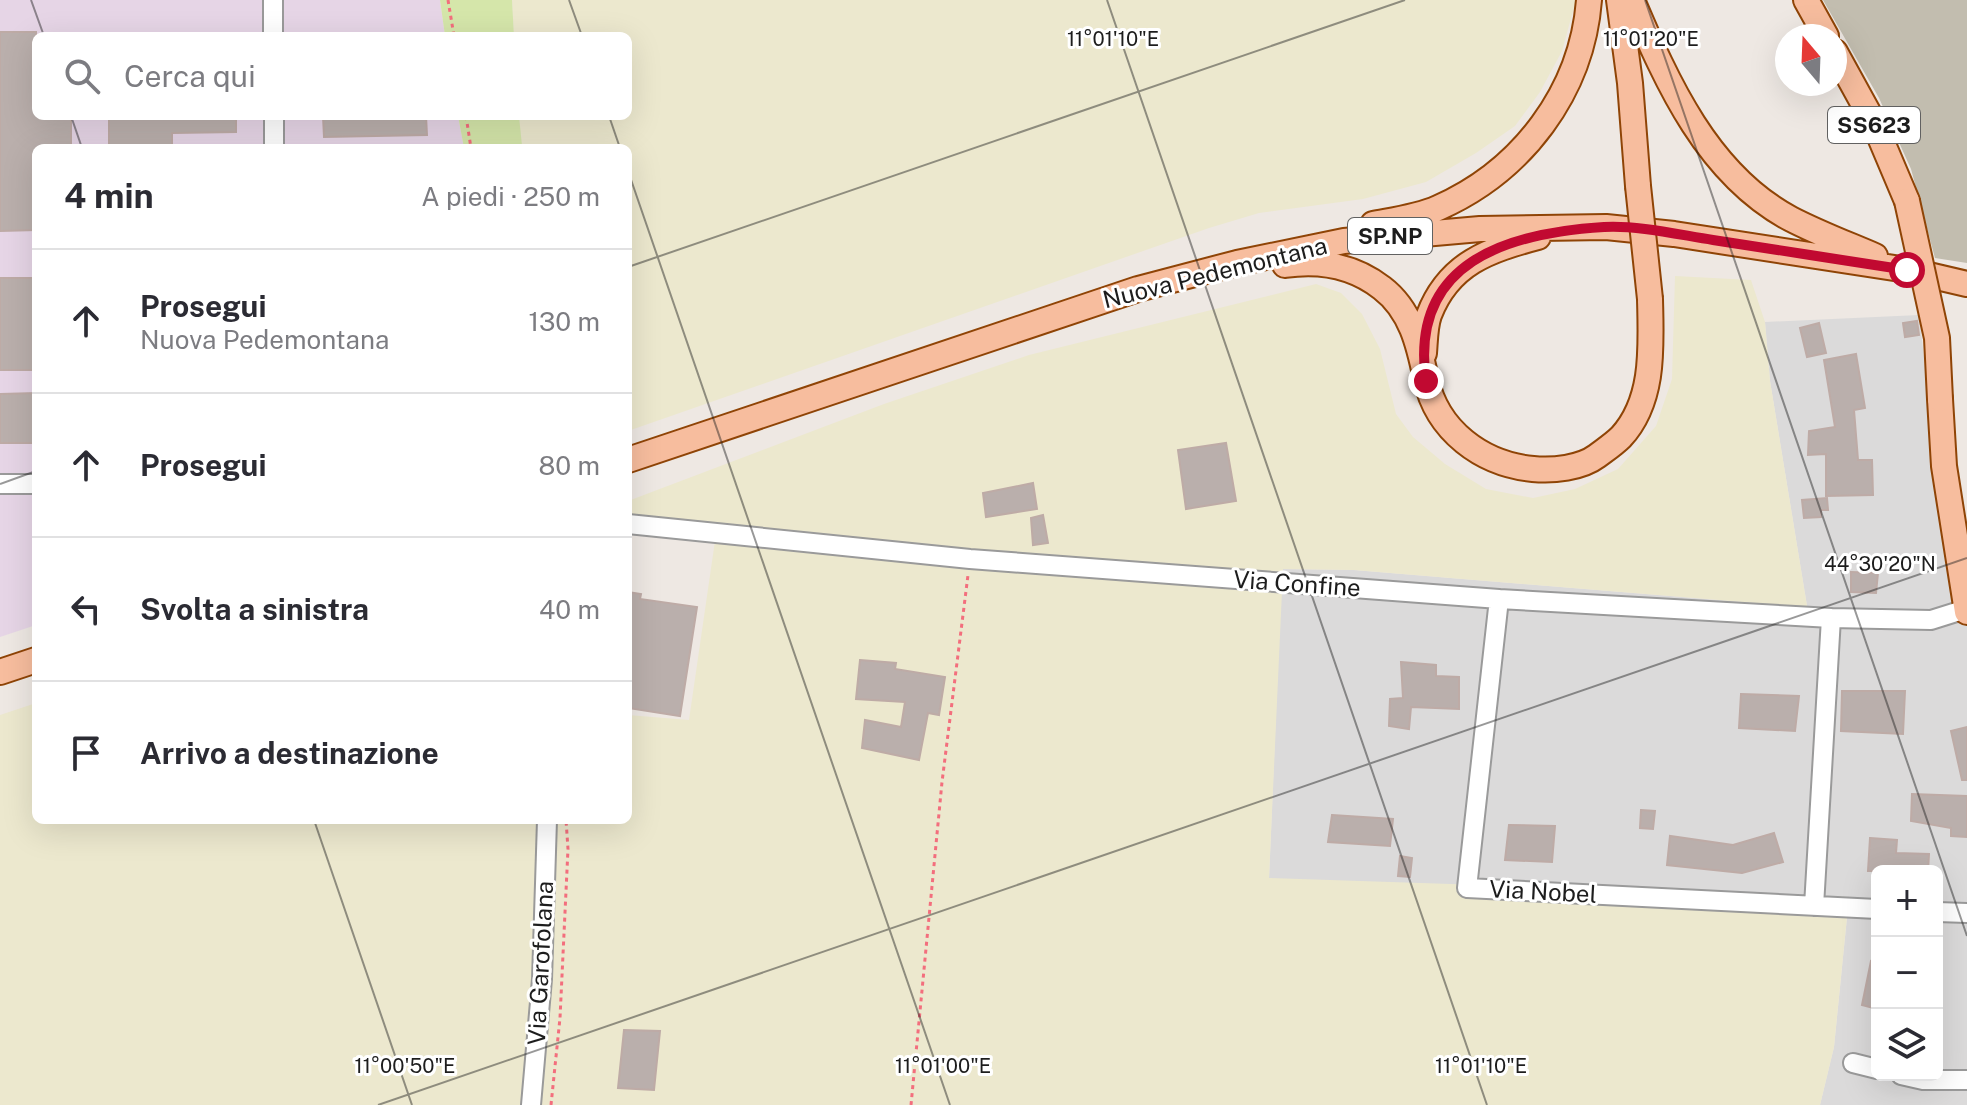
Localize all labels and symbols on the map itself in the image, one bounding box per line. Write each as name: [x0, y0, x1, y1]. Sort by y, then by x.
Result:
north arrow: [1775, 24, 1847, 96]
text: 11°01'10"E: [1067, 27, 1159, 51]
text: 11°01'20"E: [1603, 27, 1699, 51]
road number: SS623: [1828, 107, 1920, 143]
road number: SP.NP: [1348, 218, 1432, 254]
street label: Nuova Pedemontana: [1100, 231, 1330, 313]
route start: [1889, 252, 1925, 288]
route end: [1408, 363, 1444, 399]
text: 44°30'20"N: [1824, 552, 1936, 576]
street label: Via Confine: [1232, 565, 1362, 601]
street label: Via Nobel: [1488, 874, 1598, 908]
street label: Via Garofolana: [522, 880, 558, 1046]
text: 11°00'50"E: [355, 1054, 455, 1078]
text: 11°01'00"E: [895, 1054, 991, 1078]
text: 11°01'10"E: [1435, 1054, 1527, 1078]

